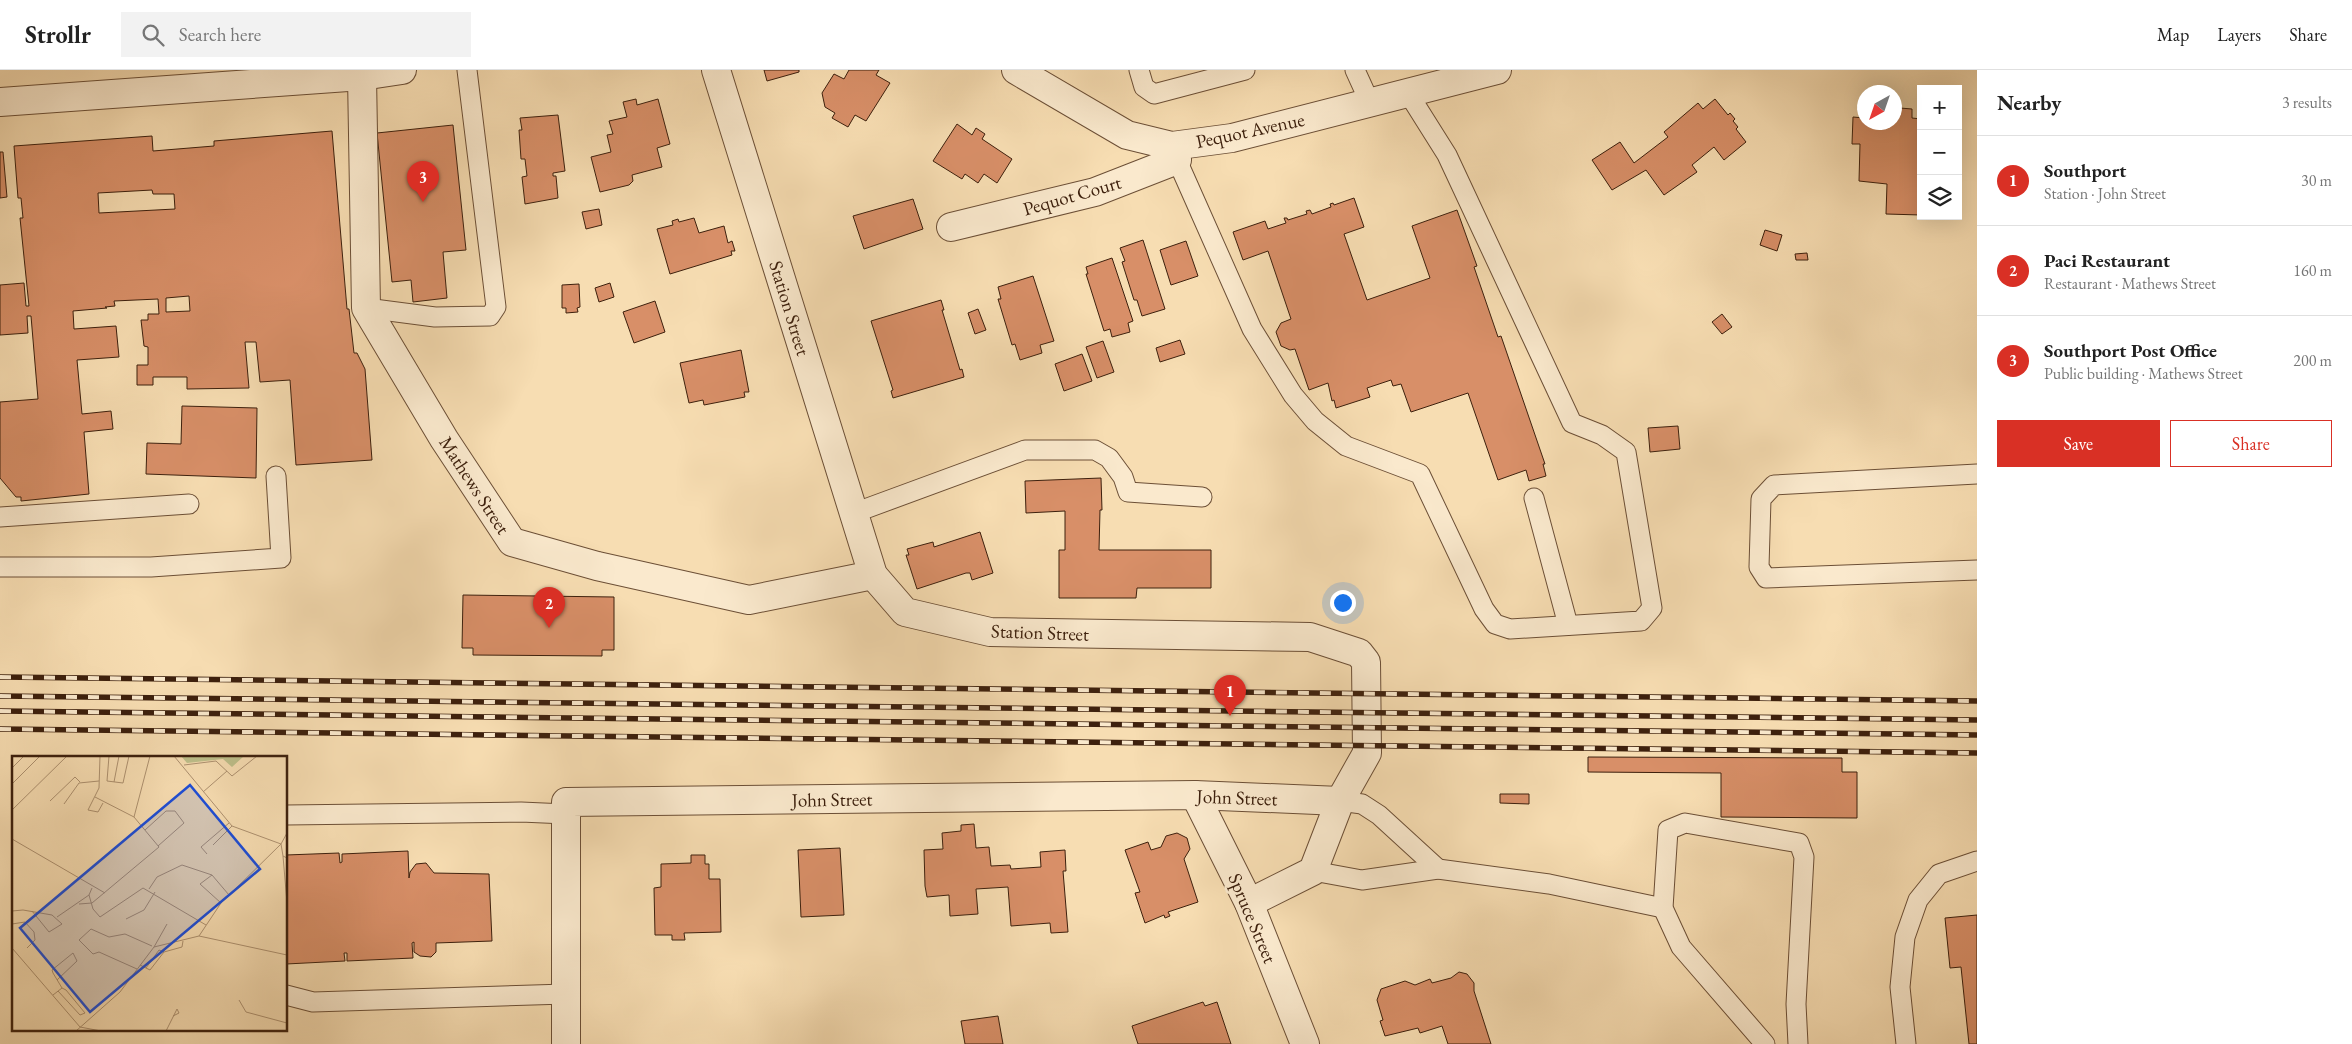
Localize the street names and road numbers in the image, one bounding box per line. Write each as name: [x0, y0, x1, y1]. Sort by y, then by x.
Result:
street label: Pequot Avenue: [1194, 107, 1307, 154]
street label: Pequot Court: [1020, 170, 1124, 221]
street label: Station Street: [763, 258, 816, 359]
street label: Mathews Street: [434, 431, 516, 539]
street label: Station Street: [991, 618, 1089, 647]
street label: John Street: [1194, 784, 1278, 811]
street label: John Street: [789, 786, 873, 813]
street label: Spruce Street: [1222, 869, 1283, 967]

